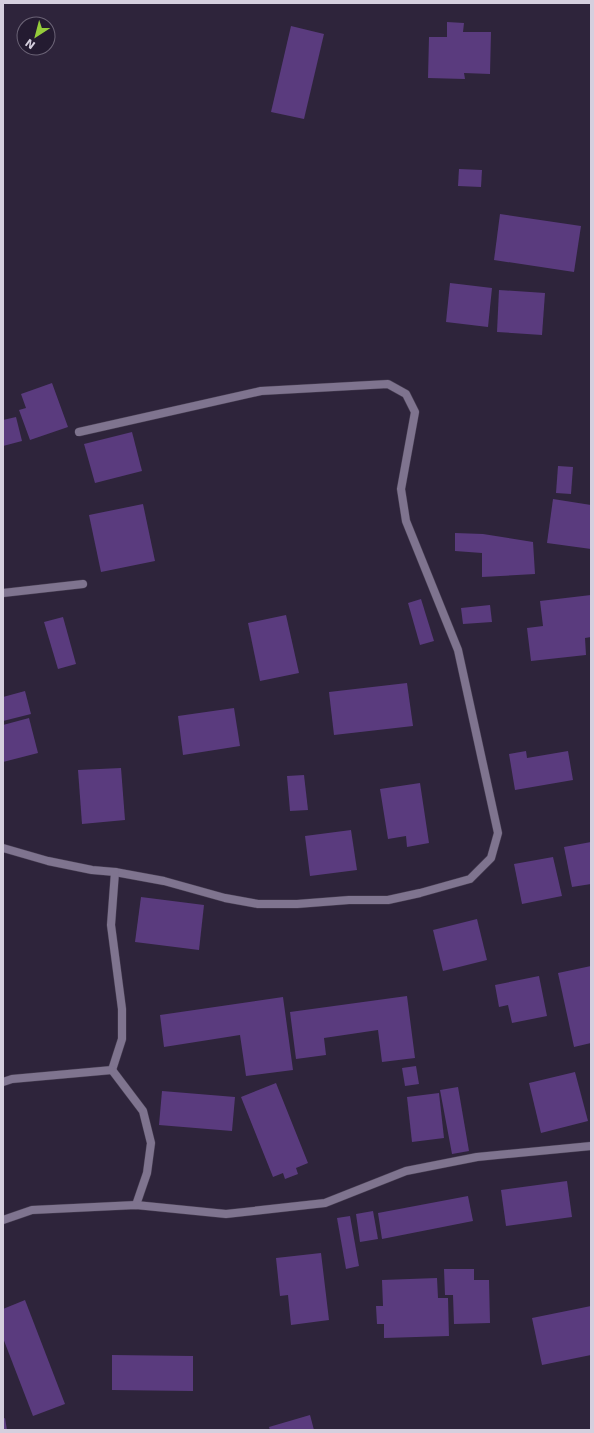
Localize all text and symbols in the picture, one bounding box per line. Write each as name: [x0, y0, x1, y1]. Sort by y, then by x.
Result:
north arrow: [16, 16, 56, 56]
text: N: [23, 36, 38, 52]

